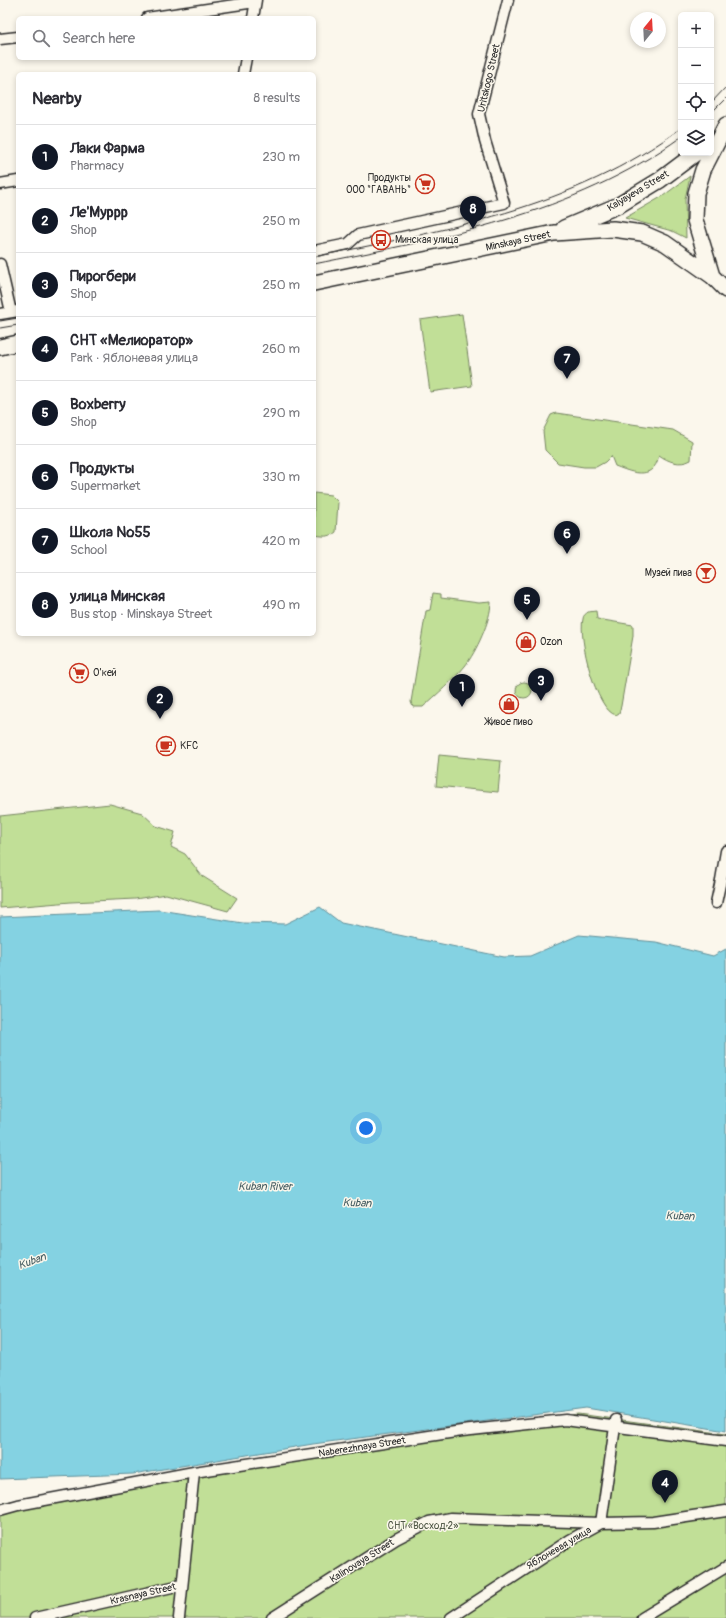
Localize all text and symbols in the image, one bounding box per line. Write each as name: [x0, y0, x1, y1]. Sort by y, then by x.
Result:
north arrow: [630, 12, 666, 48]
map controls: [678, 12, 714, 156]
button: +: [678, 12, 714, 48]
search box: [16, 16, 316, 60]
icon: search: [30, 27, 52, 49]
text: Search here: [62, 29, 135, 48]
street label: Uritskogo Street: [475, 42, 503, 113]
button: −: [678, 48, 714, 84]
button: locate: [678, 84, 714, 120]
text: Nearby: [32, 88, 81, 109]
text: 8 results: [254, 90, 300, 106]
button: layers: [678, 120, 714, 156]
text: Лаки Фарма: [70, 139, 145, 158]
text: 1: [42, 149, 48, 165]
text: 230 m: [263, 149, 300, 165]
text: Pharmacy: [70, 158, 124, 174]
street label: Kalyayeva Street: [605, 167, 672, 214]
place label: Продукты ООО "ГАВАНЬ": [346, 172, 411, 196]
supermarket icon: Продукты ООО "ГАВАНЬ": [414, 173, 436, 195]
pin: 8: [460, 196, 486, 229]
text: Ле'Муррр: [70, 203, 128, 222]
text: 2: [41, 213, 49, 229]
text: 250 m: [262, 213, 300, 229]
text: Shop: [70, 222, 97, 238]
street label: Minskaya Street: [485, 228, 552, 254]
bus stop icon: Минская улица: [370, 229, 392, 251]
place label: Минская улица: [395, 234, 459, 246]
text: Пирогбери: [70, 267, 136, 286]
text: 3: [41, 277, 49, 293]
text: 250 m: [262, 277, 300, 293]
text: Shop: [70, 286, 97, 302]
text: СНТ «Мелиоратор»: [70, 331, 193, 350]
text: 4: [41, 341, 49, 357]
text: 260 m: [262, 341, 300, 357]
pin: 7: [554, 346, 580, 379]
text: Park · Яблоневая улица: [70, 350, 198, 366]
text: Boxberry: [70, 395, 126, 414]
text: 5: [41, 405, 49, 421]
text: 290 m: [263, 405, 300, 421]
text: Shop: [70, 414, 97, 430]
text: Продукты: [70, 459, 134, 478]
text: 6: [41, 469, 49, 485]
text: 330 m: [262, 469, 300, 485]
text: Supermarket: [70, 478, 141, 494]
pin: 6: [554, 521, 580, 554]
text: Школа №55: [70, 523, 151, 542]
text: 7: [42, 533, 48, 549]
text: 420 m: [262, 533, 300, 549]
text: School: [70, 542, 107, 558]
bar icon: Музей пива: [695, 562, 717, 584]
place label: Музей пива: [645, 567, 692, 579]
text: улица Минская: [70, 587, 165, 606]
pin: 5: [514, 587, 540, 620]
text: 8: [42, 597, 48, 613]
text: 490 m: [263, 597, 300, 613]
text: Bus stop · Minskaya Street: [70, 606, 212, 622]
shop icon: Ozon: [515, 631, 537, 653]
place label: Ozon: [540, 636, 563, 648]
supermarket icon: О’кей: [68, 662, 90, 684]
place label: О’кей: [93, 667, 117, 679]
pin: 3: [528, 668, 554, 701]
pin: 1: [449, 674, 475, 707]
pin: 2: [147, 686, 173, 719]
shop icon: Живое пиво: [498, 693, 520, 715]
place label: Живое пиво: [483, 716, 533, 728]
cafe icon: KFC: [155, 735, 177, 757]
place label: KFC: [180, 740, 198, 752]
your location: [356, 1118, 376, 1138]
water label: Kuban River: [238, 1180, 294, 1193]
water label: Kuban: [342, 1196, 372, 1210]
water label: Kuban: [665, 1209, 695, 1223]
water label: Kuban: [16, 1250, 48, 1272]
street label: Naberezhnaya Street: [318, 1434, 407, 1460]
pin: 4: [652, 1470, 678, 1503]
park label: СНТ «Восход 2»: [388, 1520, 458, 1532]
street label: Яблоневая улица: [524, 1524, 594, 1572]
street label: Kalinovaya Street: [328, 1536, 397, 1586]
street label: Krasnaya Street: [109, 1580, 178, 1607]

